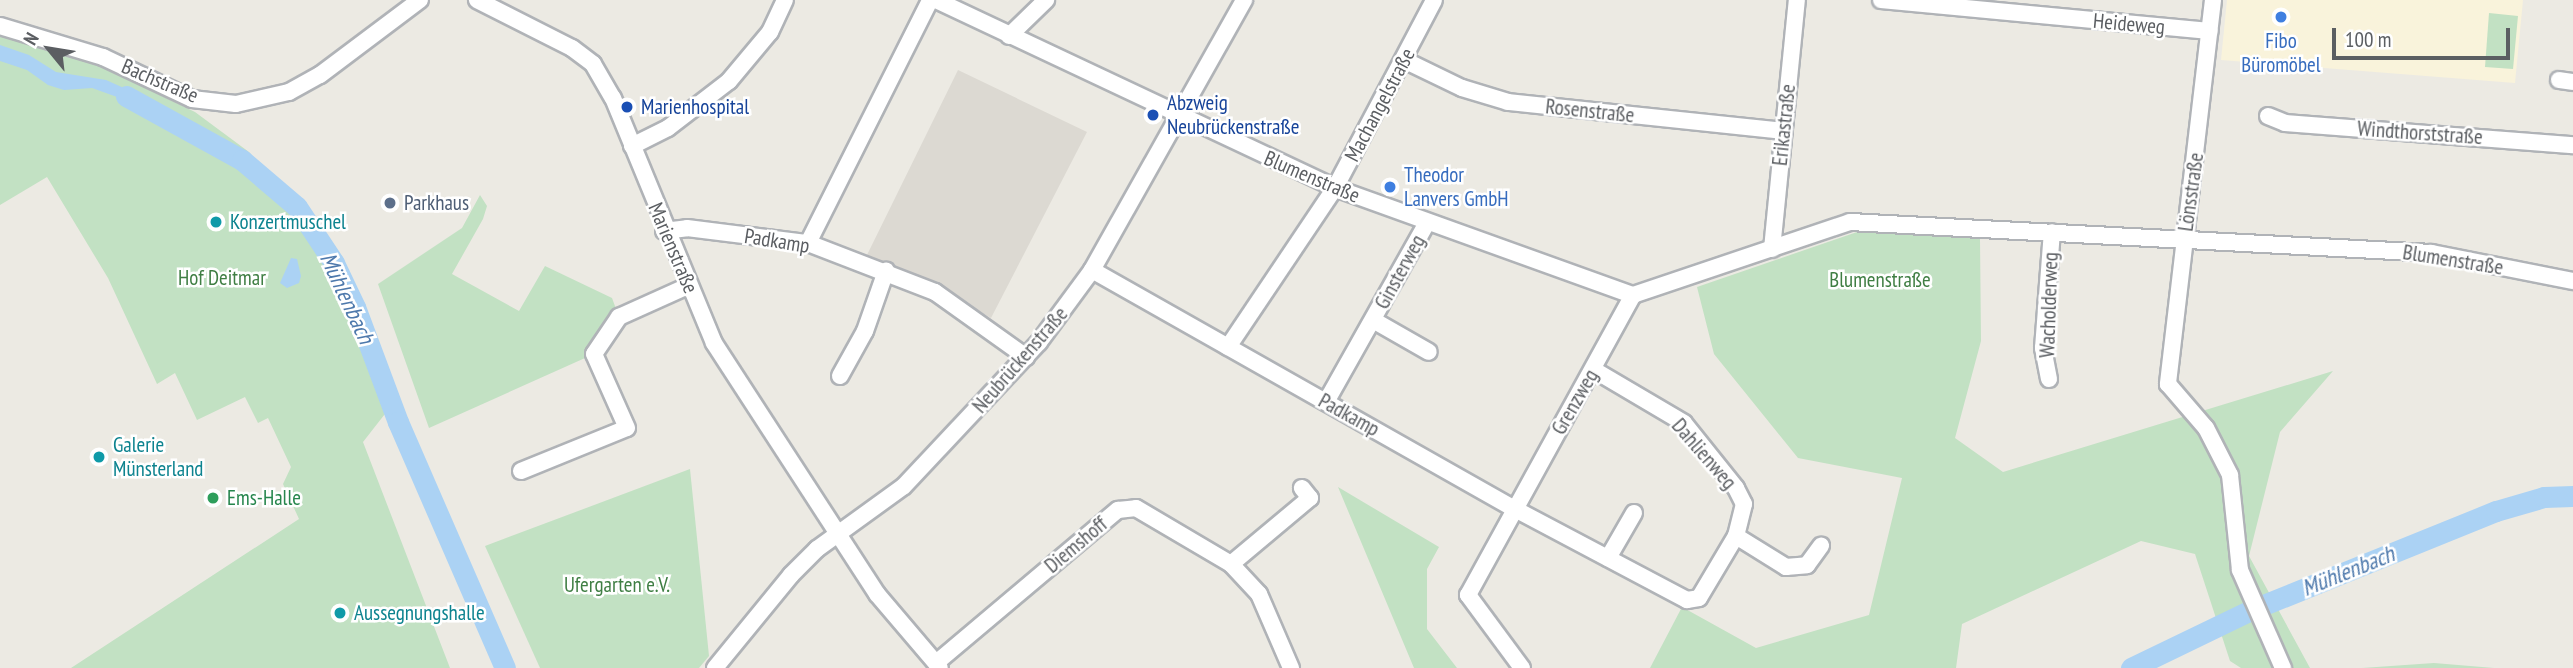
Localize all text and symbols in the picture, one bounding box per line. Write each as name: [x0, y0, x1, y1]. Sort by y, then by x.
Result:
street label: Heideweg: [2092, 8, 2166, 40]
marker: Fibo Büromöbel: [2273, 9, 2289, 25]
north arrow: [14, 14, 84, 84]
scale bar: [2335, 14, 2514, 58]
text: 100 m: [2345, 26, 2391, 53]
text: N: [18, 28, 44, 49]
place label: Fibo Büromöbel: [2241, 28, 2321, 78]
street label: Machangelstraße: [1340, 44, 1420, 166]
street label: Bachstraße: [118, 54, 202, 108]
street label: Erikastraße: [1767, 83, 1801, 167]
place label: Abzweig Neubrückenstraße: [1167, 90, 1299, 140]
place label: Marienhospital: [641, 94, 749, 120]
street label: Rosenstraße: [1544, 94, 1636, 128]
marker: Marienhospital: [619, 99, 635, 115]
marker: Abzweig Neubrückenstraße: [1145, 107, 1161, 123]
street label: Windthorststraße: [2356, 116, 2484, 150]
street label: Blumenstraße: [1260, 146, 1364, 208]
street label: Lönsstraße: [2173, 151, 2209, 233]
place label: Theodor Lanvers GmbH: [1404, 162, 1509, 212]
marker: Theodor Lanvers GmbH: [1382, 179, 1398, 195]
place label: Parkhaus: [404, 190, 469, 216]
marker: Parkhaus: [382, 195, 398, 211]
street label: Marienstraße: [643, 199, 703, 297]
place label: Konzertmuschel: [230, 209, 346, 235]
marker: Konzertmuschel: [208, 214, 224, 230]
street label: Padkamp: [743, 223, 811, 259]
street label: Ginsterweg: [1369, 230, 1431, 314]
street label: Blumenstraße: [2401, 240, 2505, 280]
water label: Mühlenbach: [314, 248, 380, 348]
street label: Wacholderweg: [2035, 252, 2063, 358]
park label: Hof Deitmar: [178, 265, 266, 291]
park label: Blumenstraße: [1829, 267, 1931, 293]
street label: Neubrückenstraße: [967, 302, 1073, 418]
street label: Grenzweg: [1546, 365, 1604, 439]
street label: Padkamp: [1314, 388, 1384, 442]
street label: Dahlienweg: [1666, 413, 1742, 495]
place label: Galerie Münsterland: [113, 432, 203, 482]
marker: Galerie Münsterland: [91, 449, 107, 465]
place label: Ems-Halle: [227, 485, 301, 511]
marker: Ems-Halle: [205, 490, 221, 506]
street label: Diemshoff: [1040, 512, 1112, 578]
water label: Mühlenbach: [2298, 540, 2398, 602]
park label: Ufergarten e.V.: [564, 572, 670, 598]
place label: Aussegnungshalle: [354, 600, 485, 626]
marker: Aussegnungshalle: [332, 605, 348, 621]

